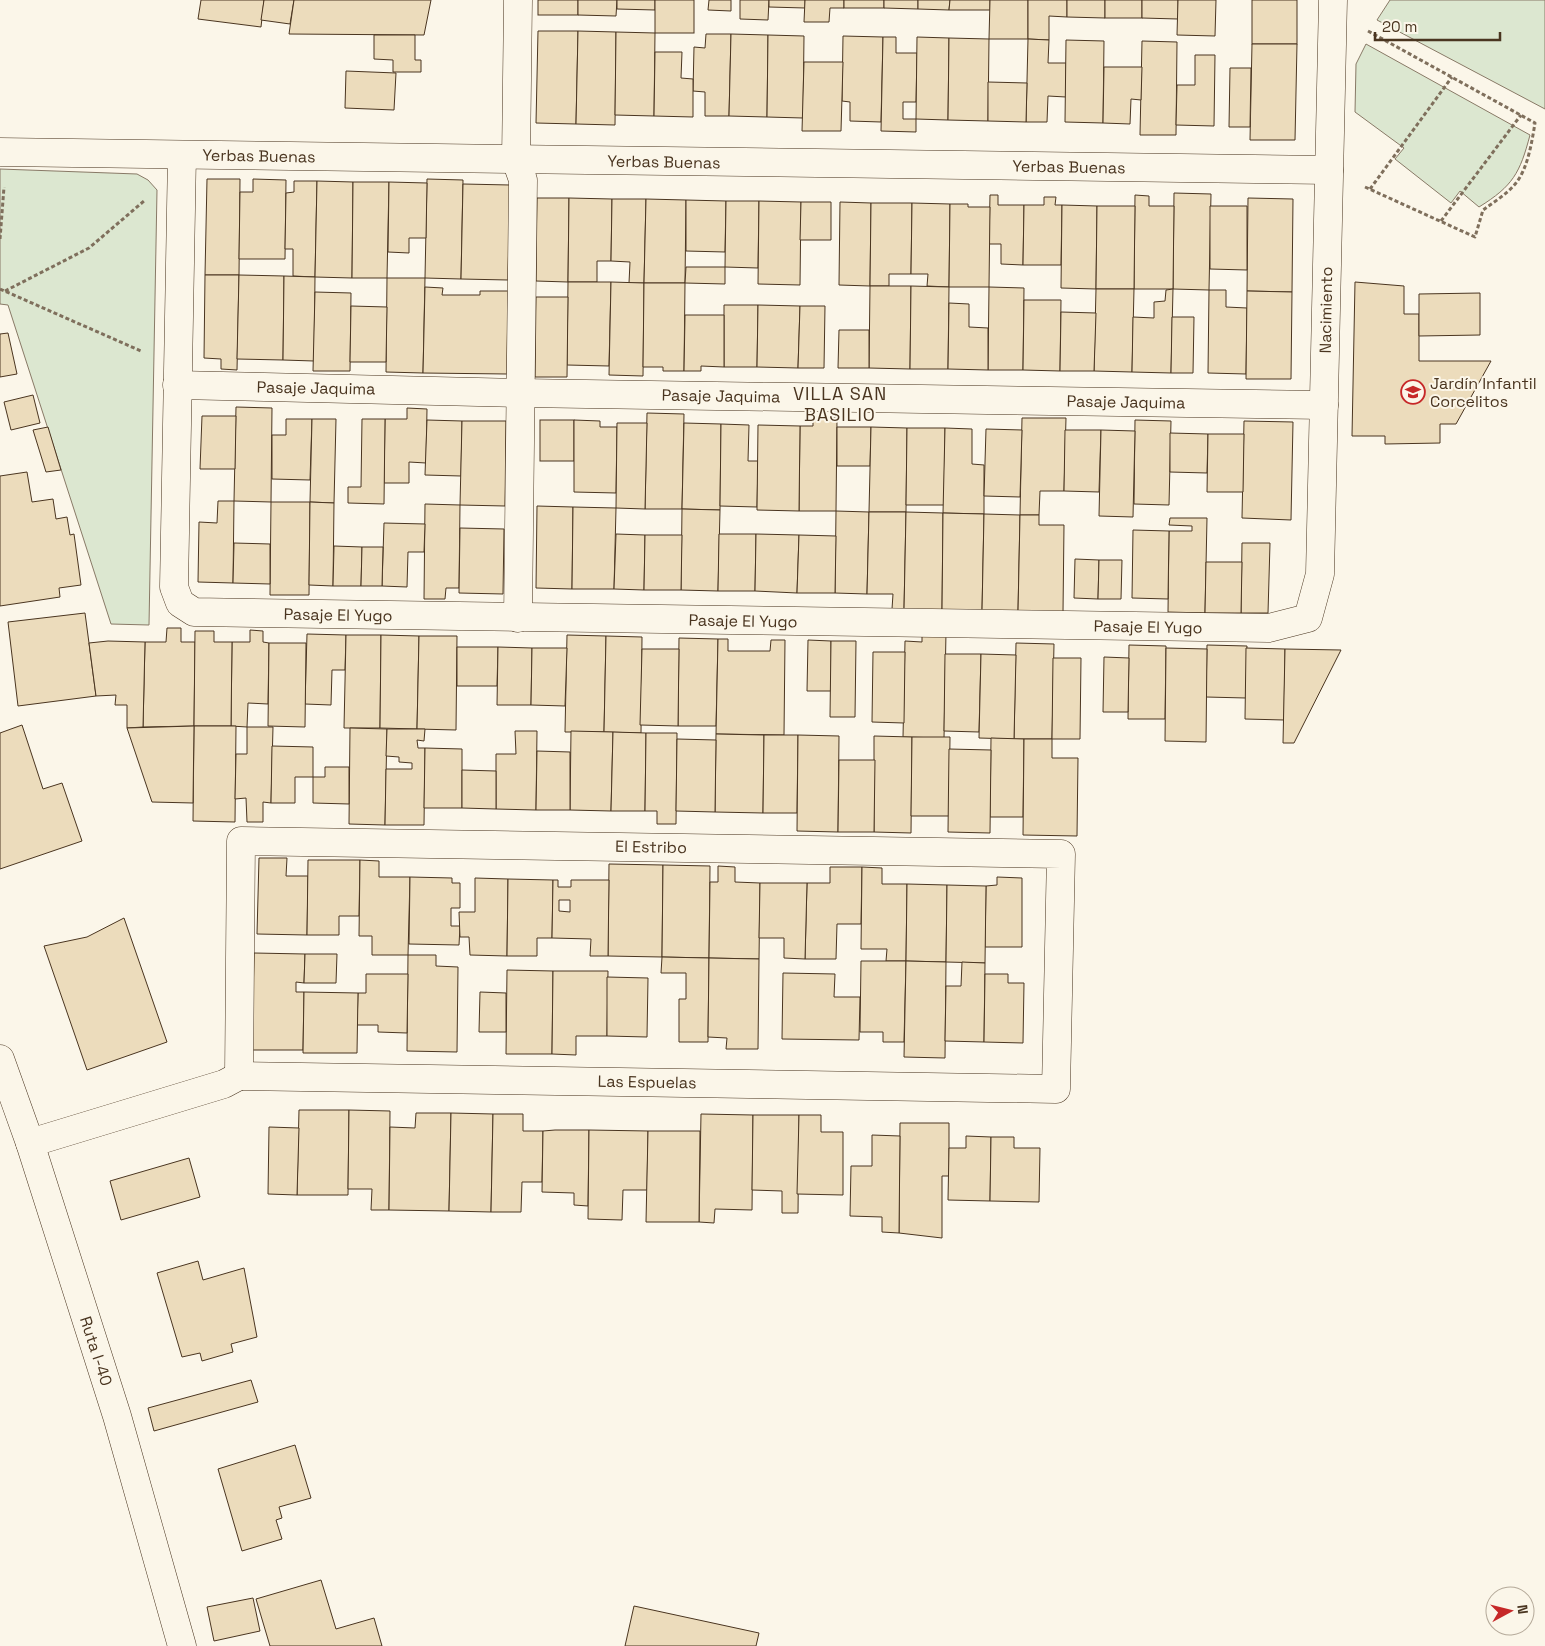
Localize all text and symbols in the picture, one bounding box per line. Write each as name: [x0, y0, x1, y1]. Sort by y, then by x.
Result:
scale bar: [1375, 10, 1500, 42]
text: 20 m: [1382, 17, 1417, 36]
street label: Yerbas Buenas: [202, 145, 316, 167]
street label: Yerbas Buenas: [607, 151, 721, 173]
street label: Yerbas Buenas: [1012, 156, 1126, 178]
street label: Nacimiento: [1315, 266, 1337, 354]
place label: Jardín Infantil Corcelitos: [1430, 373, 1537, 412]
street label: Pasaje Jaquima: [256, 376, 376, 400]
school or university icon: Jardín Infantil Corcelitos: [1400, 379, 1426, 405]
district label: VILLA SAN BASILIO: [793, 382, 887, 426]
street label: Pasaje Jaquima: [661, 384, 781, 408]
street label: Pasaje Jaquima: [1066, 390, 1186, 414]
street label: Pasaje El Yugo: [283, 604, 393, 626]
street label: Pasaje El Yugo: [688, 610, 798, 632]
street label: Pasaje El Yugo: [1093, 616, 1203, 638]
street label: El Estribo: [615, 836, 687, 858]
street label: Las Espuelas: [597, 1071, 697, 1093]
street label: Ruta I-40: [75, 1314, 117, 1388]
north arrow: [1485, 1586, 1535, 1636]
text: N: [1513, 1604, 1532, 1615]

